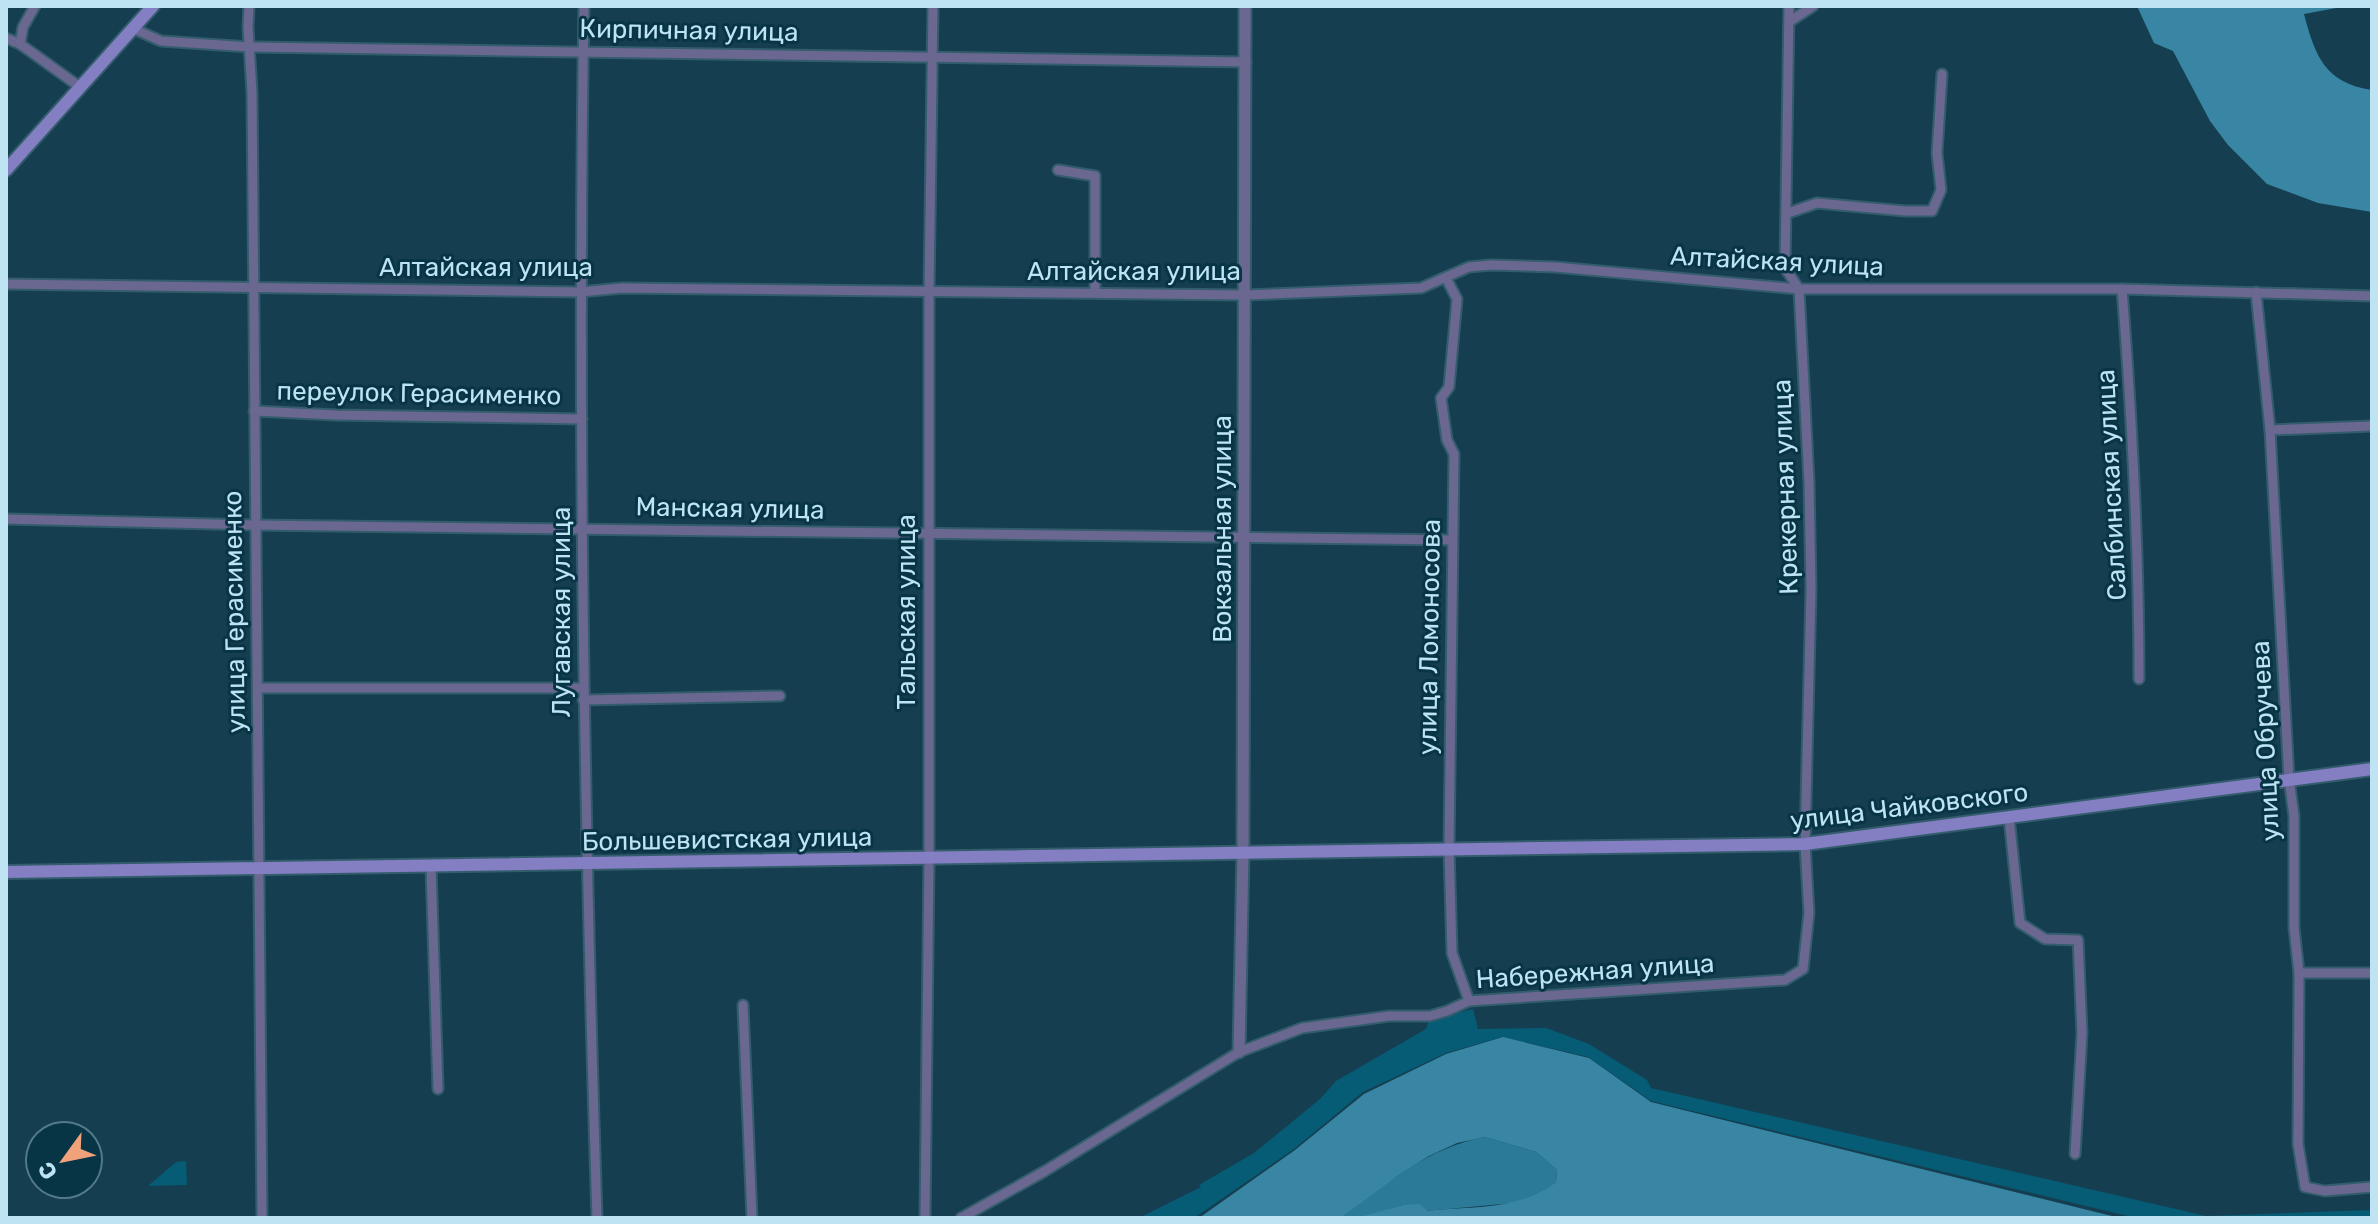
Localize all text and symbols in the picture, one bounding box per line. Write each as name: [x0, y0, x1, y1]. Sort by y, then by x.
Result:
street label: Кирпичная улица: [579, 13, 799, 48]
street label: Алтайская улица: [1669, 240, 1885, 283]
street label: Алтайская улица: [379, 252, 593, 283]
street label: Алтайская улица: [1027, 256, 1241, 287]
street label: Салбинская улица: [2090, 369, 2133, 601]
street label: переулок Герасименко: [276, 376, 562, 411]
street label: Крекерная улица: [1766, 379, 1805, 595]
street label: Вокзальная улица: [1207, 415, 1238, 643]
street label: улица Герасименко: [217, 490, 252, 733]
street label: Манская улица: [635, 491, 825, 526]
street label: Лугавская улица: [546, 507, 577, 717]
street label: Тальская улица: [891, 514, 922, 710]
street label: улица Ломоносова: [1412, 519, 1447, 755]
street label: улица Обручева: [2245, 640, 2286, 842]
street label: улица Чайковского: [1788, 777, 2030, 836]
street label: Большевистская улица: [582, 821, 873, 858]
street label: Набережная улица: [1475, 948, 1715, 995]
north arrow: [24, 1120, 104, 1200]
text: С: [32, 1157, 63, 1184]

